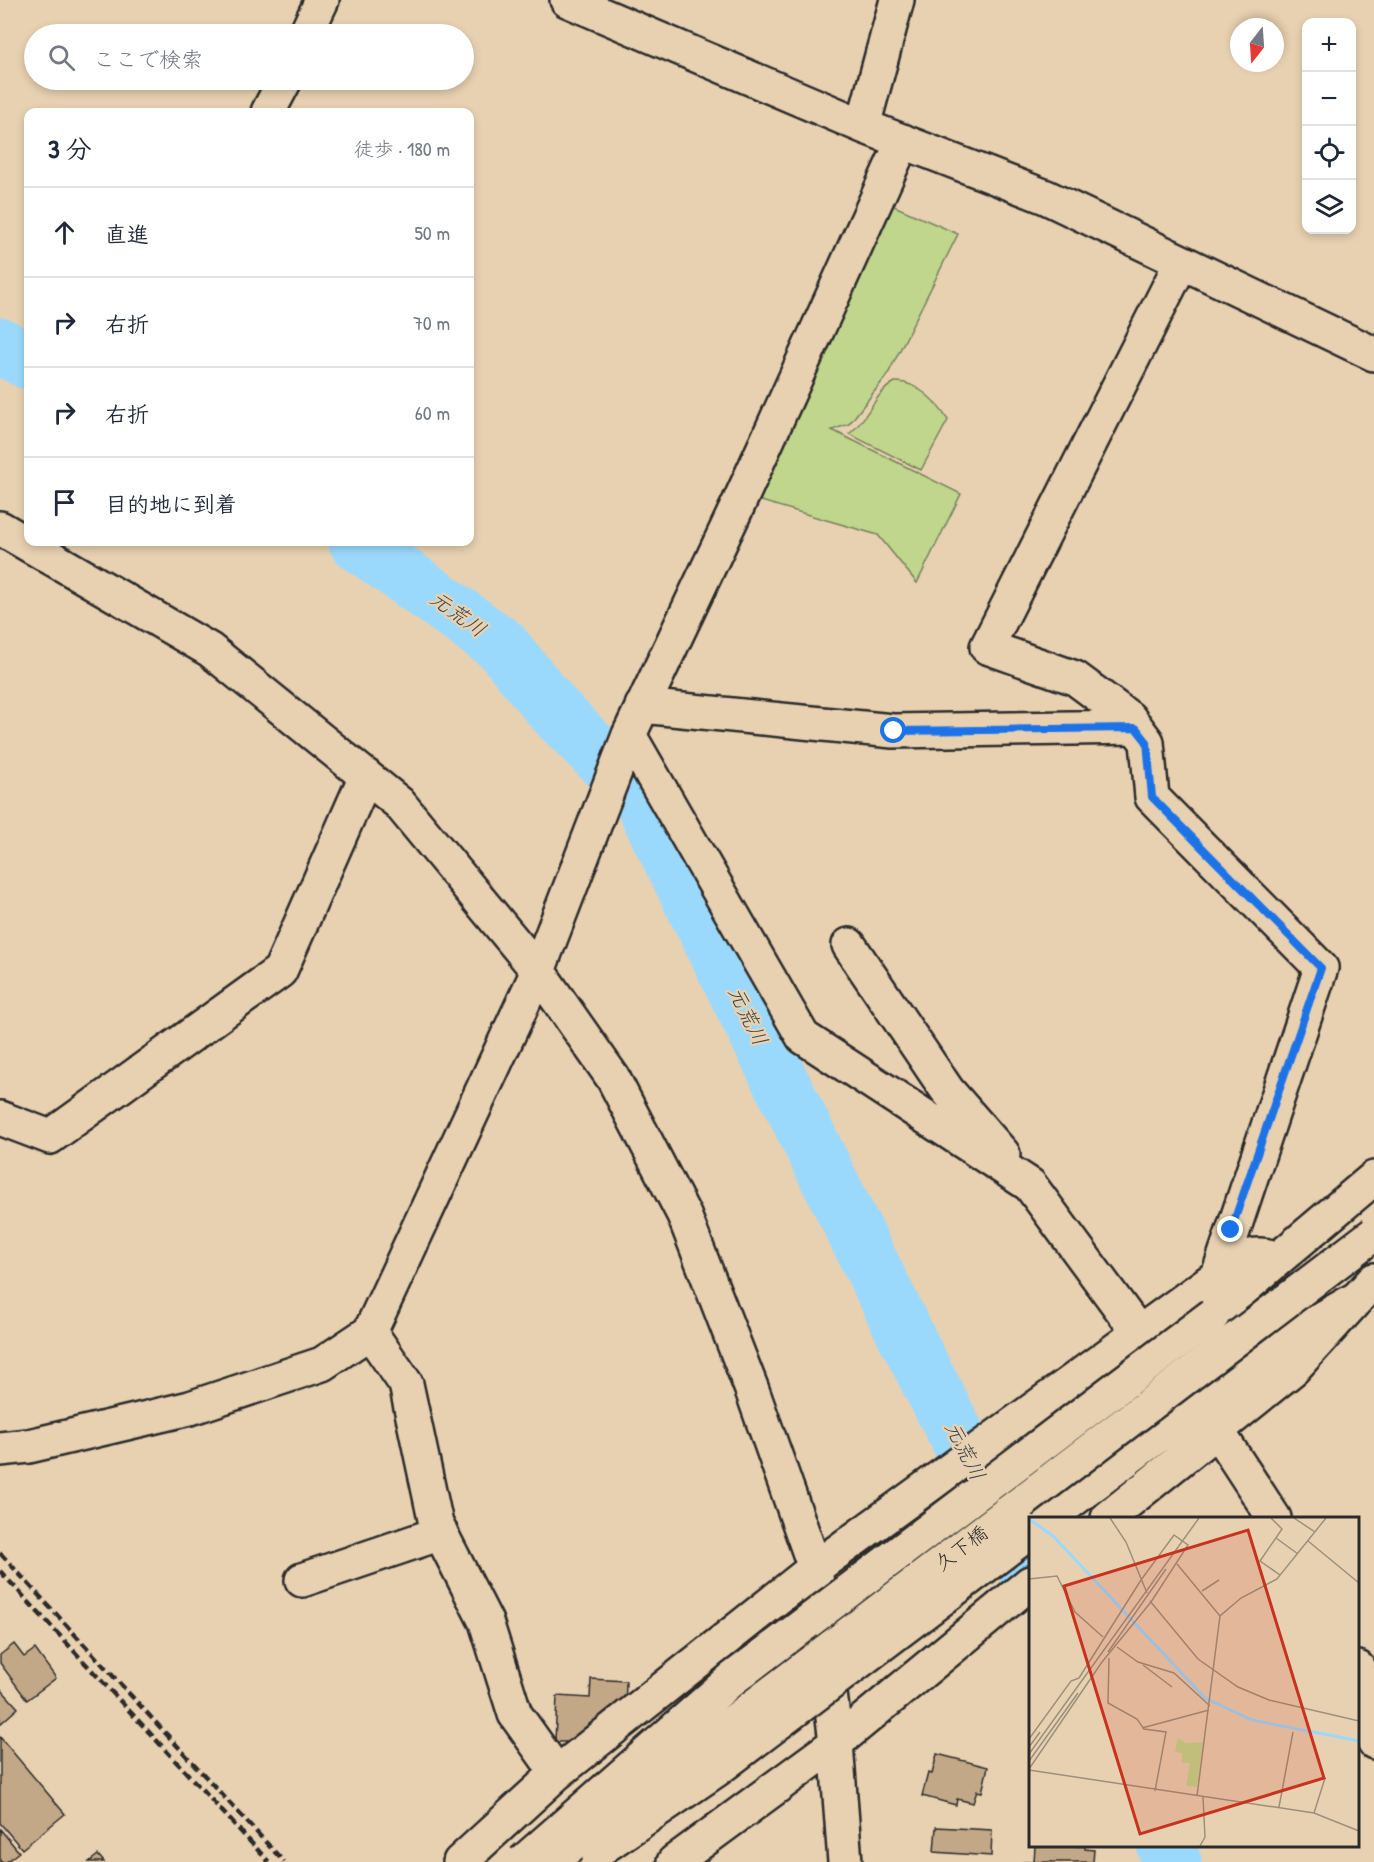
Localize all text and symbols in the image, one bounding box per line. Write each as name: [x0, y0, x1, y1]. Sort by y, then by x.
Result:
north arrow: [1230, 18, 1284, 72]
map controls: [1302, 18, 1356, 234]
button: +: [1302, 18, 1356, 72]
search box: [24, 24, 474, 90]
icon: search: [45, 41, 78, 74]
text: ここで検索: [93, 44, 203, 74]
button: −: [1302, 72, 1356, 126]
button: locate: [1302, 126, 1356, 180]
text: 3 分: [48, 131, 92, 166]
text: 徒歩 · 180 m: [354, 135, 450, 162]
button: layers: [1302, 180, 1356, 234]
icon: ahead: [48, 216, 81, 249]
text: 直進: [105, 219, 149, 249]
text: 50 m: [414, 219, 450, 246]
icon: right: [48, 306, 81, 339]
text: 右折: [105, 309, 149, 339]
text: 70 m: [413, 309, 450, 336]
icon: right: [48, 396, 81, 429]
text: 右折: [105, 399, 149, 429]
text: 60 m: [415, 399, 450, 426]
icon: arrive: [48, 486, 81, 519]
text: 目的地に到着: [105, 489, 237, 519]
water label: 元荒川: [424, 583, 492, 644]
route start: [880, 717, 906, 743]
water label: 元荒川: [722, 981, 775, 1050]
route end: [1217, 1216, 1243, 1242]
water label: 元荒川: [938, 1416, 993, 1485]
inset map: [1029, 1517, 1359, 1847]
street label: 久下橋: [929, 1519, 993, 1576]

